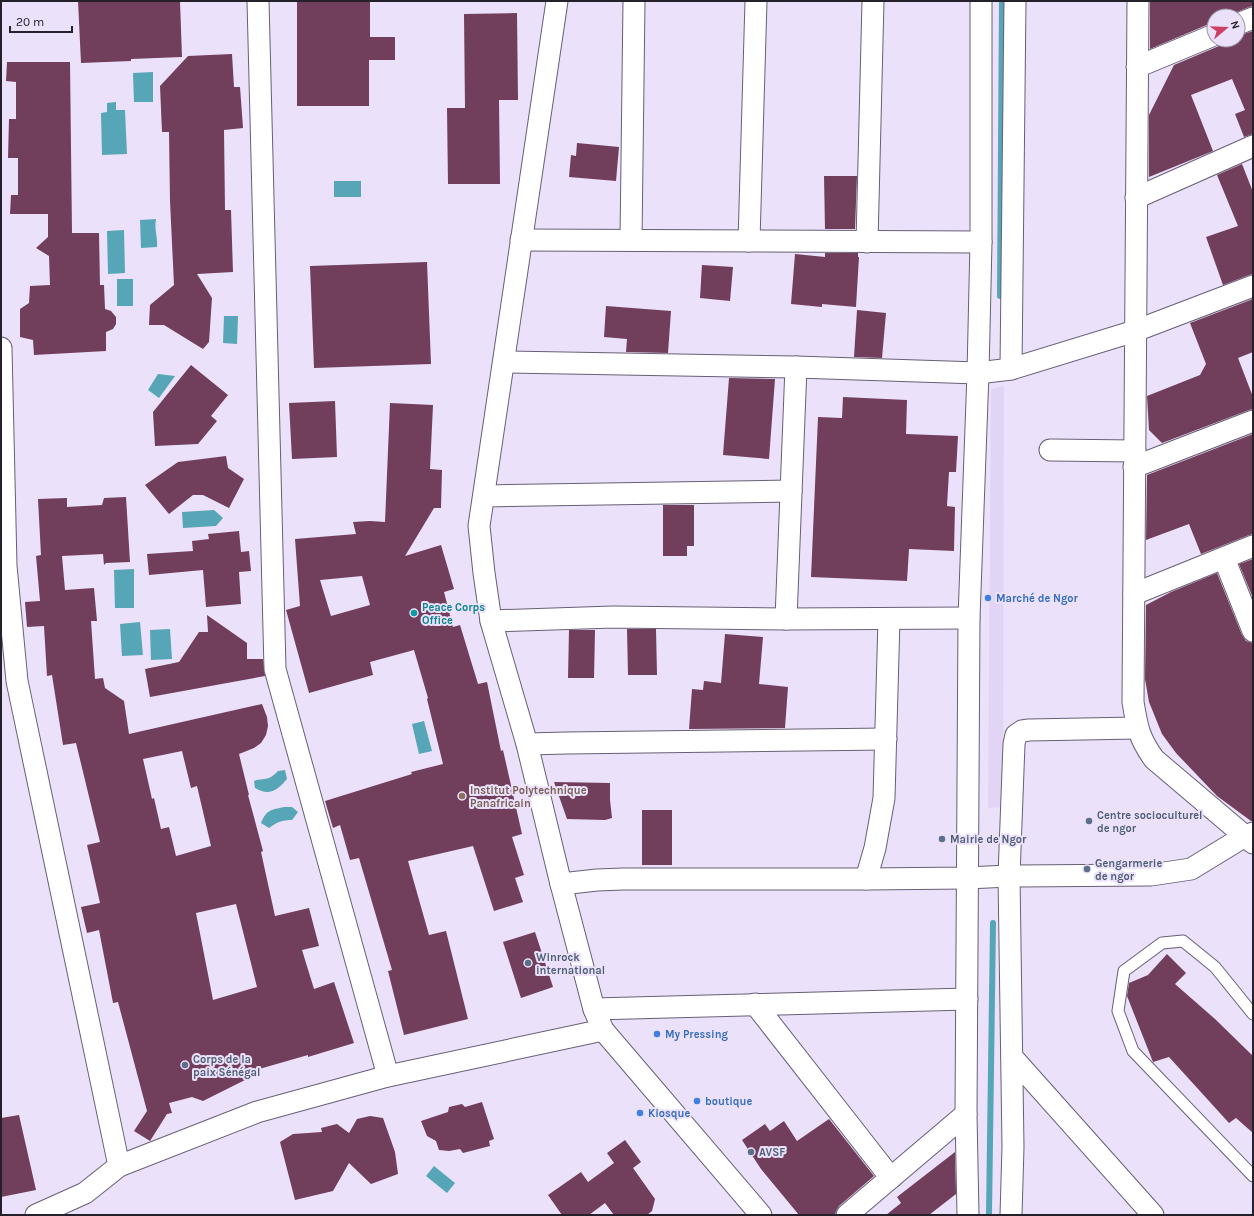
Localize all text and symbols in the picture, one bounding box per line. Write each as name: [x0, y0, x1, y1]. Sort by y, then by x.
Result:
scale bar: [10, 8, 72, 34]
north arrow: [1206, 8, 1246, 48]
text: 20 m: [16, 15, 44, 29]
text: N: [1228, 19, 1242, 31]
place label: Marché de Ngor: [996, 592, 1079, 605]
marker: Marché de Ngor: [983, 593, 993, 603]
place label: Peace Corps Office: [422, 601, 485, 627]
marker: Peace Corps Office: [409, 608, 419, 618]
place label: Institut Polytechnique Panafricain: [470, 784, 587, 810]
marker: Institut Polytechnique Panafricain: [457, 791, 467, 801]
place label: Centre socioculturel de ngor: [1097, 809, 1202, 835]
marker: Centre socioculturel de ngor: [1084, 816, 1094, 826]
place label: Mairie de Ngor: [950, 833, 1027, 846]
marker: Mairie de Ngor: [937, 834, 947, 844]
place label: Gengarmerie de ngor: [1095, 857, 1162, 883]
marker: Gengarmerie de ngor: [1082, 864, 1092, 874]
place label: Winrock international: [536, 951, 605, 977]
marker: Winrock international: [523, 958, 533, 968]
place label: My Pressing: [665, 1028, 729, 1041]
marker: My Pressing: [652, 1029, 662, 1039]
place label: Corps de la paix Sénégal: [193, 1053, 260, 1079]
marker: Corps de la paix Sénégal: [180, 1060, 190, 1070]
place label: boutique: [705, 1095, 752, 1108]
marker: boutique: [692, 1096, 702, 1106]
place label: Kiosque: [648, 1107, 690, 1120]
marker: Kiosque: [635, 1108, 645, 1118]
place label: AVSF: [759, 1146, 785, 1159]
marker: AVSF: [746, 1147, 756, 1157]

